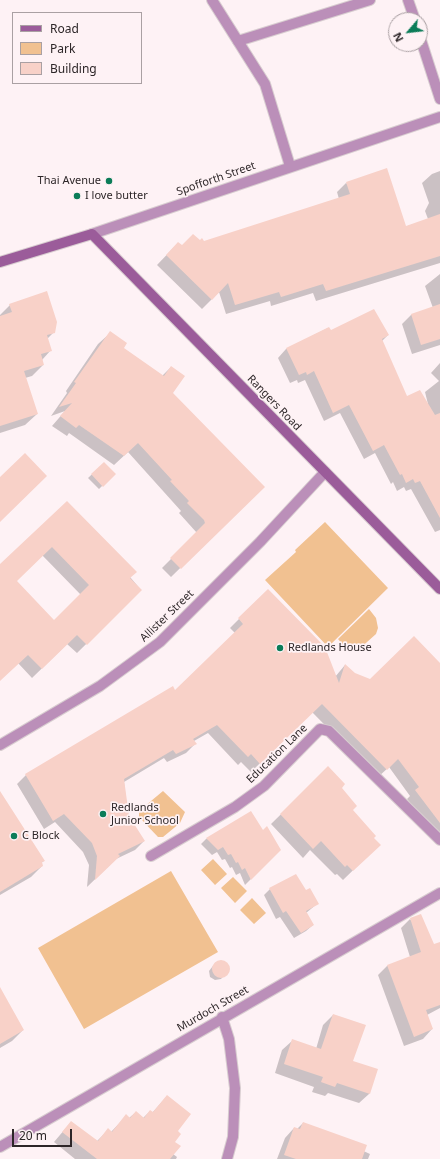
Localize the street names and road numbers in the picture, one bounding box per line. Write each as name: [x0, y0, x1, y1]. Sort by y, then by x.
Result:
street label: Spofforth Street: [175, 159, 257, 199]
street label: Rangers Road: [244, 373, 304, 433]
street label: Allister Street: [138, 587, 196, 645]
street label: Education Lane: [244, 722, 310, 786]
street label: Murdoch Street: [175, 983, 251, 1035]

